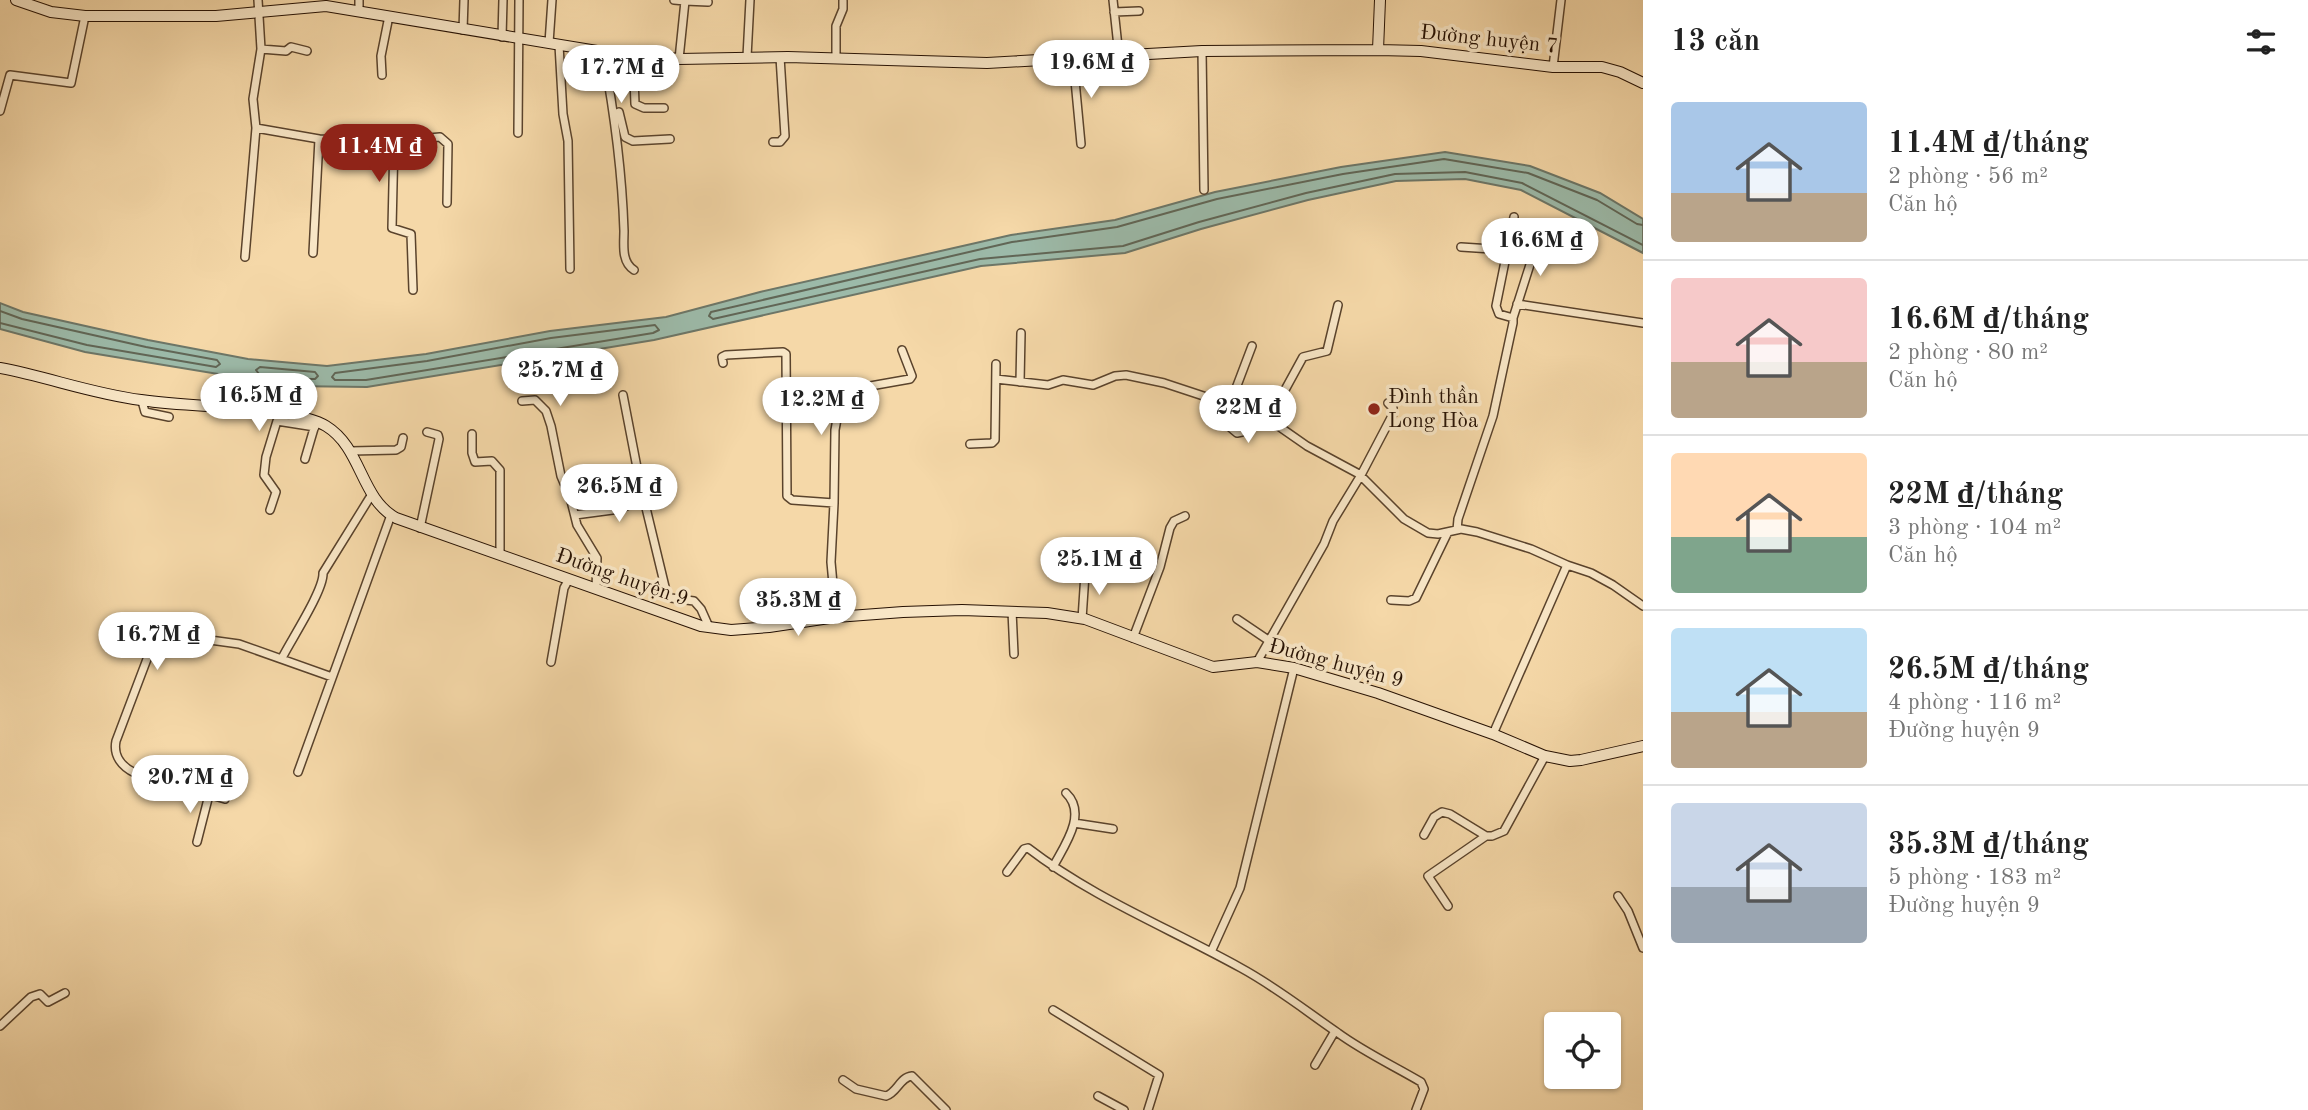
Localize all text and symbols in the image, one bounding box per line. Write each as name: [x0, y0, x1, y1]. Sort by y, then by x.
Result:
street label: Đường huyện 7: [1419, 22, 1559, 58]
icon: filters: [2242, 23, 2280, 61]
text: 13 căn: [1671, 27, 1760, 57]
pin: 19.6M ₫: [1026, 41, 1156, 100]
pin: 17.7M ₫: [556, 46, 686, 105]
text: 19.6M ₫: [1048, 51, 1134, 74]
text: 17.7M ₫: [578, 56, 664, 79]
pin: 11.4M ₫: [314, 124, 444, 184]
text: 11.4M ₫/tháng: [1888, 129, 2089, 159]
icon: home: [1727, 130, 1811, 214]
text: 11.4M ₫: [336, 135, 422, 158]
text: 2 phòng · 56 m²: [1888, 165, 2048, 188]
text: Căn hộ: [1888, 193, 1958, 216]
pin: 16.6M ₫: [1475, 218, 1605, 278]
text: 16.6M ₫: [1497, 229, 1583, 252]
text: 16.6M ₫/tháng: [1888, 305, 2089, 335]
icon: home: [1727, 306, 1811, 390]
text: 2 phòng · 80 m²: [1888, 341, 2048, 364]
pin: 25.7M ₫: [495, 348, 625, 408]
text: 25.7M ₫: [517, 359, 603, 382]
text: Căn hộ: [1888, 369, 1958, 392]
pin: 16.5M ₫: [194, 374, 324, 433]
pin: 12.2M ₫: [756, 378, 886, 437]
text: 16.5M ₫: [216, 384, 302, 407]
place label: Đình thần Long Hòa: [1388, 385, 1479, 432]
pin: 22M ₫: [1199, 386, 1297, 445]
text: 12.2M ₫: [778, 388, 864, 411]
text: 22M ₫: [1215, 396, 1281, 419]
marker: Đình thần Long Hòa: [1366, 401, 1382, 417]
pin: 26.5M ₫: [554, 464, 684, 524]
text: 26.5M ₫: [576, 475, 662, 498]
text: 22M ₫/tháng: [1888, 480, 2063, 510]
icon: home: [1727, 481, 1811, 565]
text: 3 phòng · 104 m²: [1888, 516, 2061, 539]
pin: 25.1M ₫: [1034, 538, 1164, 597]
text: Căn hộ: [1888, 544, 1958, 567]
street label: Đường huyện 9: [553, 545, 691, 611]
text: 25.1M ₫: [1056, 548, 1142, 571]
pin: 35.3M ₫: [733, 578, 863, 638]
text: 35.3M ₫: [755, 589, 841, 612]
pin: 16.7M ₫: [92, 612, 222, 672]
text: 16.7M ₫: [114, 623, 200, 646]
street label: Đường huyện 9: [1266, 636, 1406, 692]
text: 26.5M ₫/tháng: [1888, 655, 2089, 685]
icon: home: [1727, 656, 1811, 740]
text: 4 phòng · 116 m²: [1888, 691, 2061, 714]
text: Đường huyện 9: [1888, 719, 2040, 742]
pin: 20.7M ₫: [125, 756, 255, 815]
text: 20.7M ₫: [147, 766, 233, 789]
text: 35.3M ₫/tháng: [1888, 830, 2089, 860]
icon: home: [1727, 831, 1811, 915]
text: 5 phòng · 183 m²: [1888, 866, 2061, 889]
text: Đường huyện 9: [1888, 894, 2040, 917]
map controls: [1544, 1012, 1621, 1089]
button: locate: [1544, 1012, 1621, 1089]

